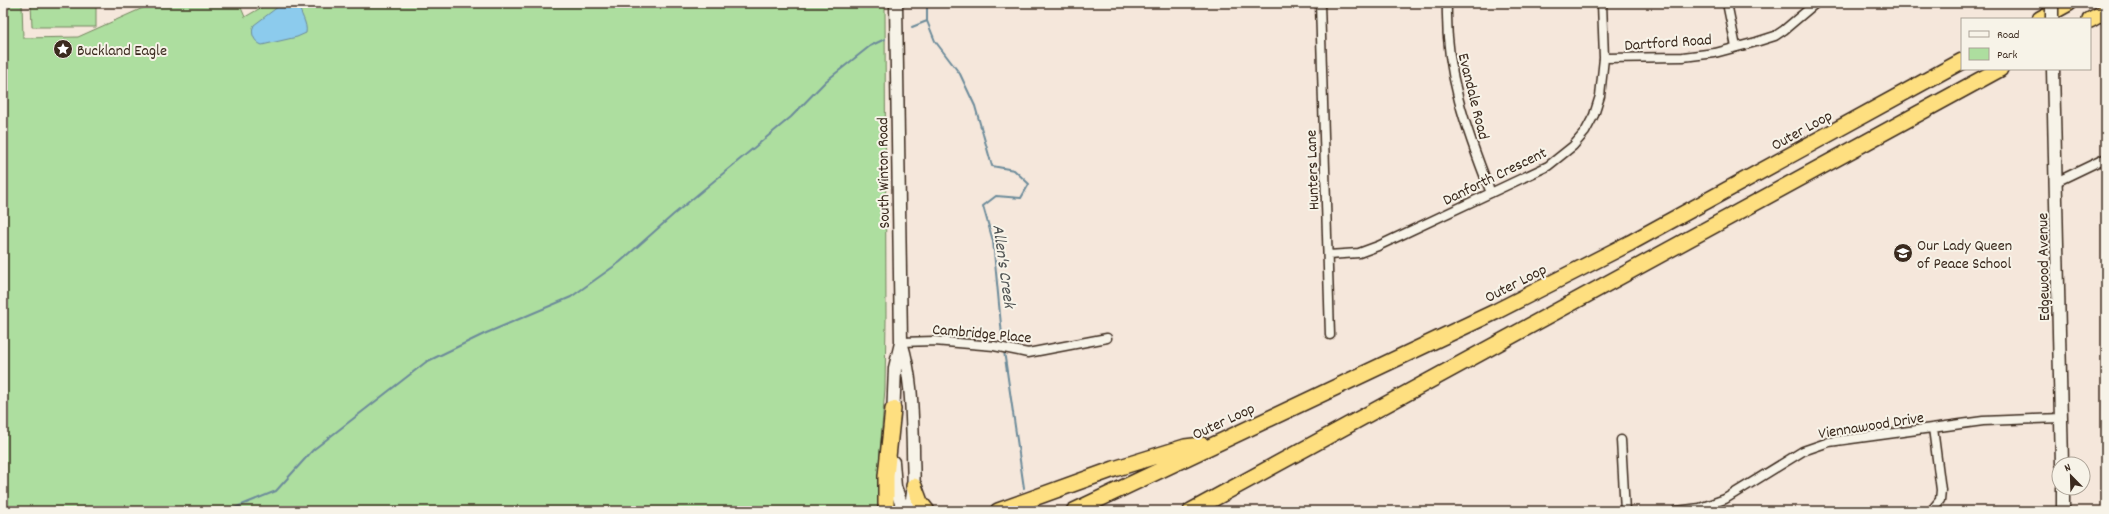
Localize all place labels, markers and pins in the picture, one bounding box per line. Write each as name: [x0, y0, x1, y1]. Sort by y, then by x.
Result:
place icon: Buckland Eagle: [52, 38, 74, 60]
place label: Buckland Eagle: [77, 40, 167, 63]
place label: Our Lady Queen of Peace School: [1917, 235, 2012, 276]
school or university icon: Our Lady Queen of Peace School: [1892, 242, 1914, 264]

